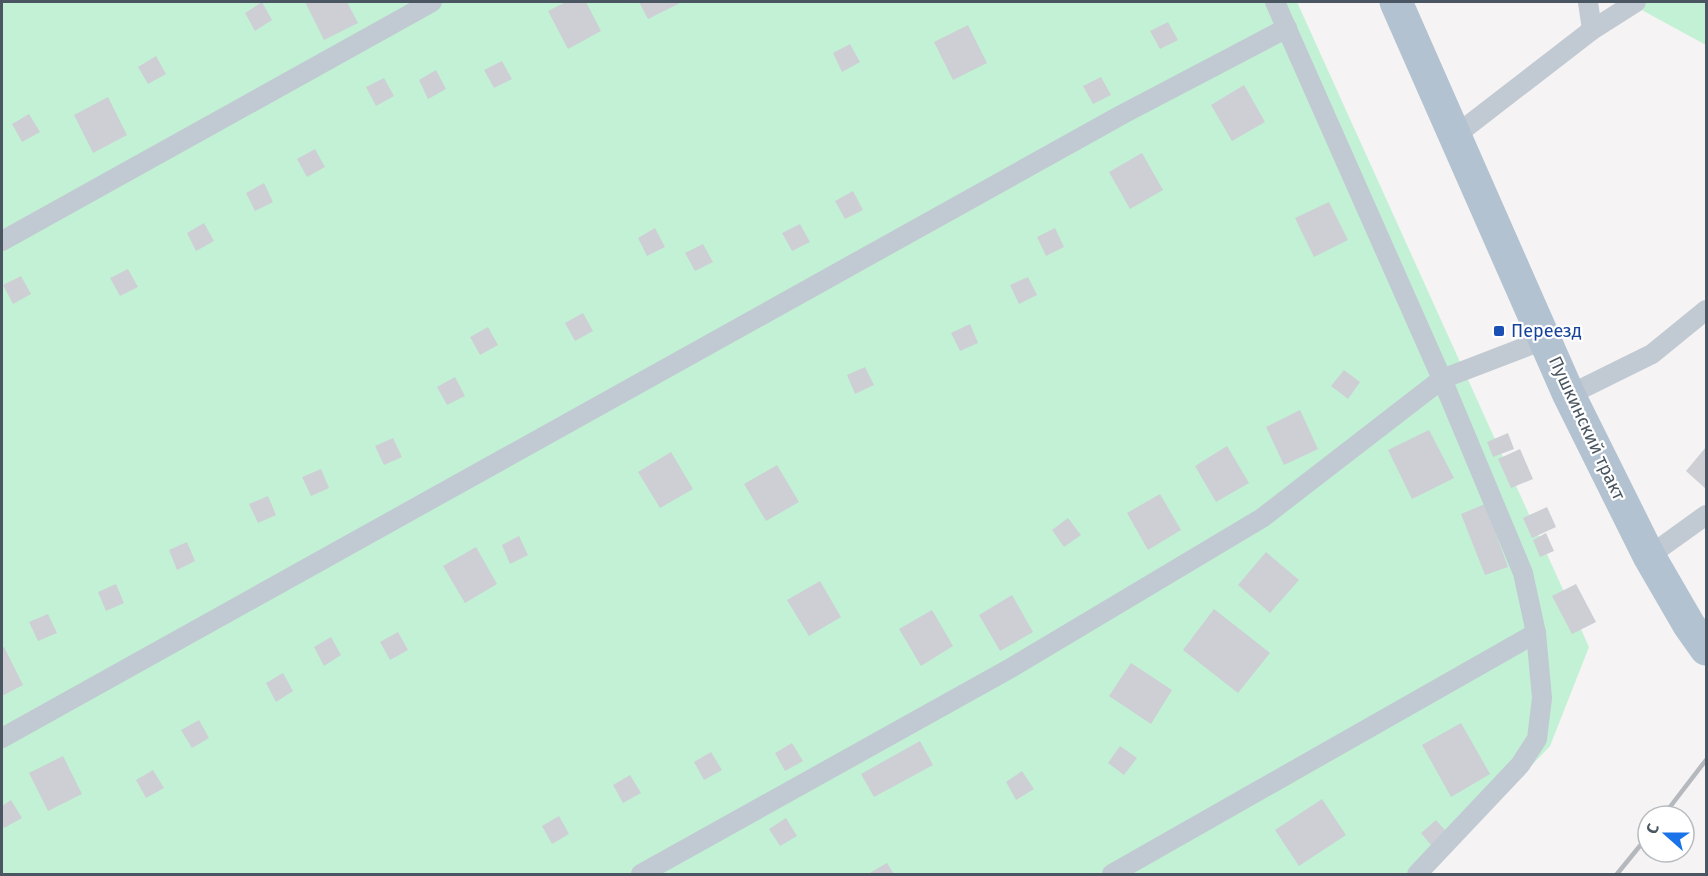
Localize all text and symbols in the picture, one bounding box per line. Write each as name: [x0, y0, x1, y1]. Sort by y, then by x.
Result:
place label: Переезд: [1511, 320, 1582, 342]
marker: Переезд: [1492, 324, 1506, 338]
street label: Пушкинский тракт: [1544, 352, 1630, 504]
north arrow: [1636, 804, 1696, 864]
text: С: [1642, 820, 1663, 837]

